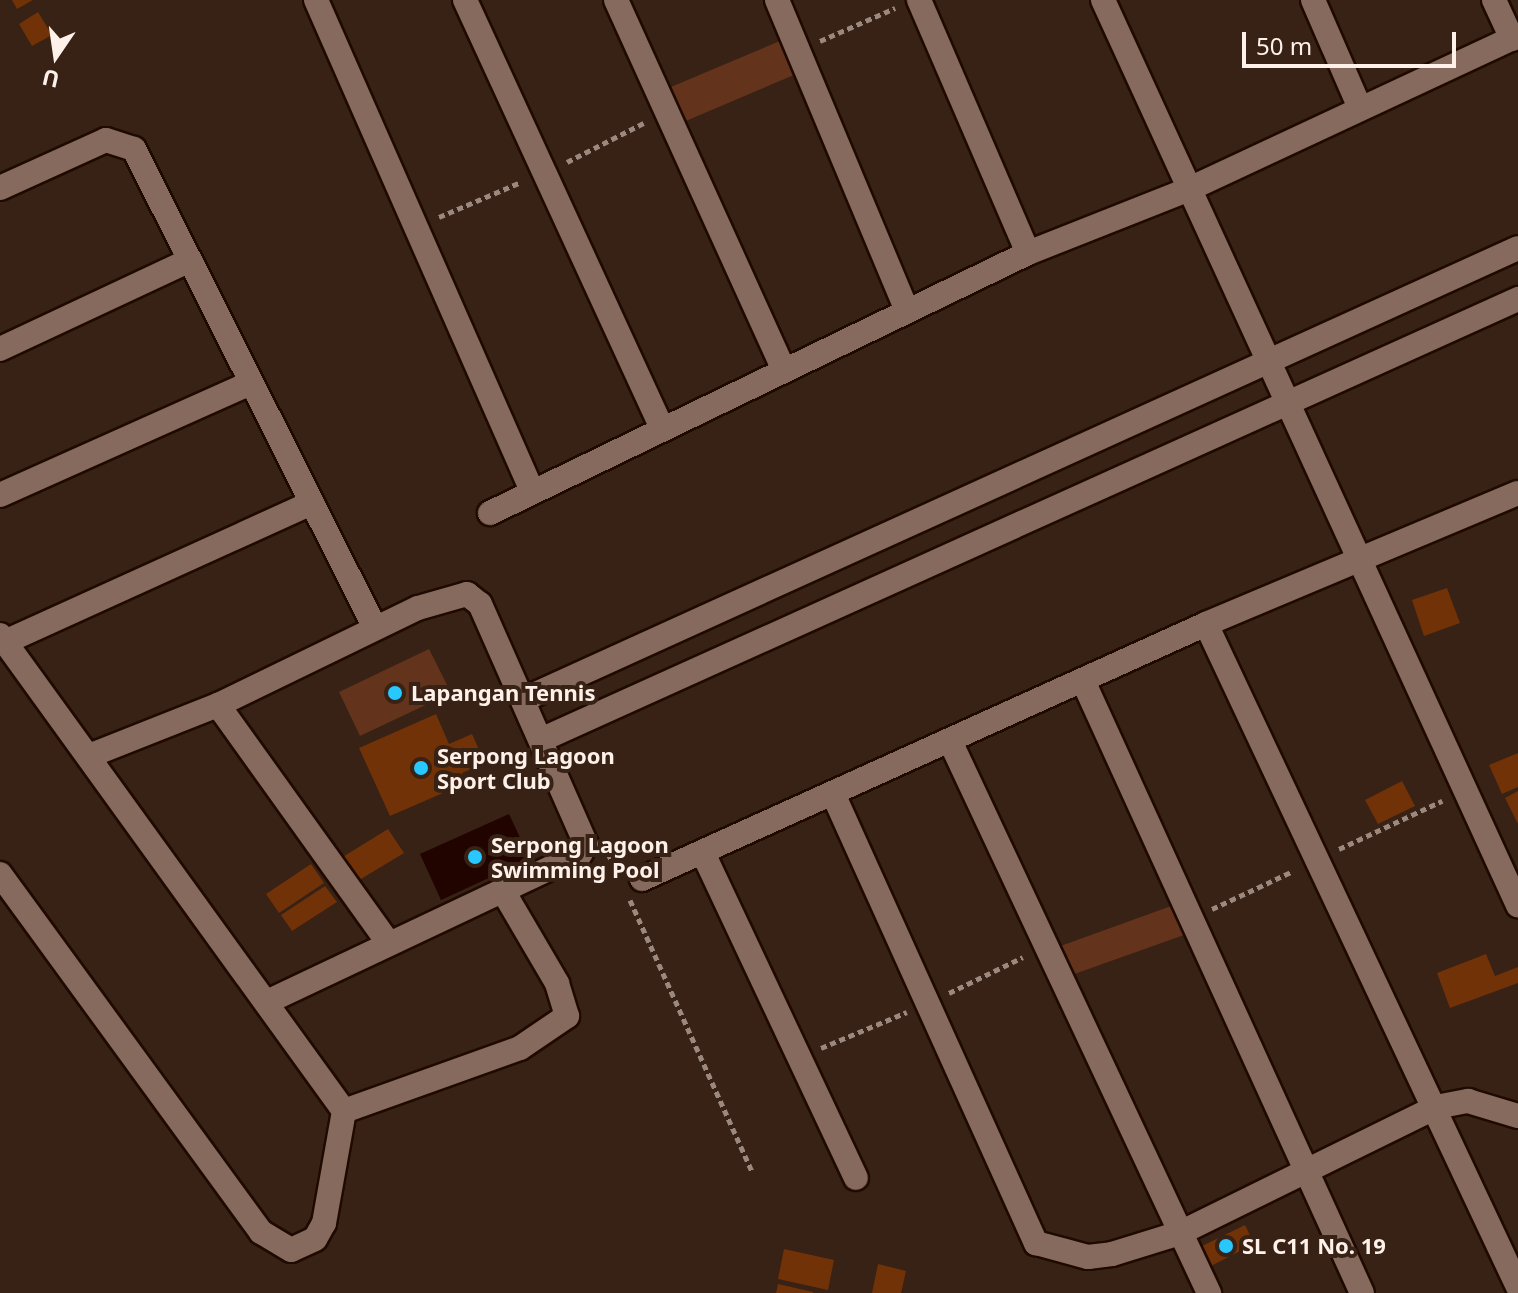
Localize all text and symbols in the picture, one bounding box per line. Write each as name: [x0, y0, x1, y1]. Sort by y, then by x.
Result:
north arrow: [16, 16, 96, 96]
scale bar: [1246, 16, 1460, 66]
text: 50 m: [1256, 29, 1312, 62]
text: U: [39, 63, 62, 96]
place label: Lapangan Tennis: [411, 680, 595, 706]
marker: Lapangan Tennis: [386, 684, 404, 702]
place label: Serpong Lagoon Sport Club: [437, 742, 615, 794]
marker: Serpong Lagoon Sport Club: [412, 759, 430, 777]
place label: Serpong Lagoon Swimming Pool: [491, 831, 669, 882]
marker: Serpong Lagoon Swimming Pool: [466, 848, 484, 866]
place label: SL C11 No. 19: [1242, 1233, 1386, 1259]
marker: SL C11 No. 19: [1217, 1237, 1235, 1255]

